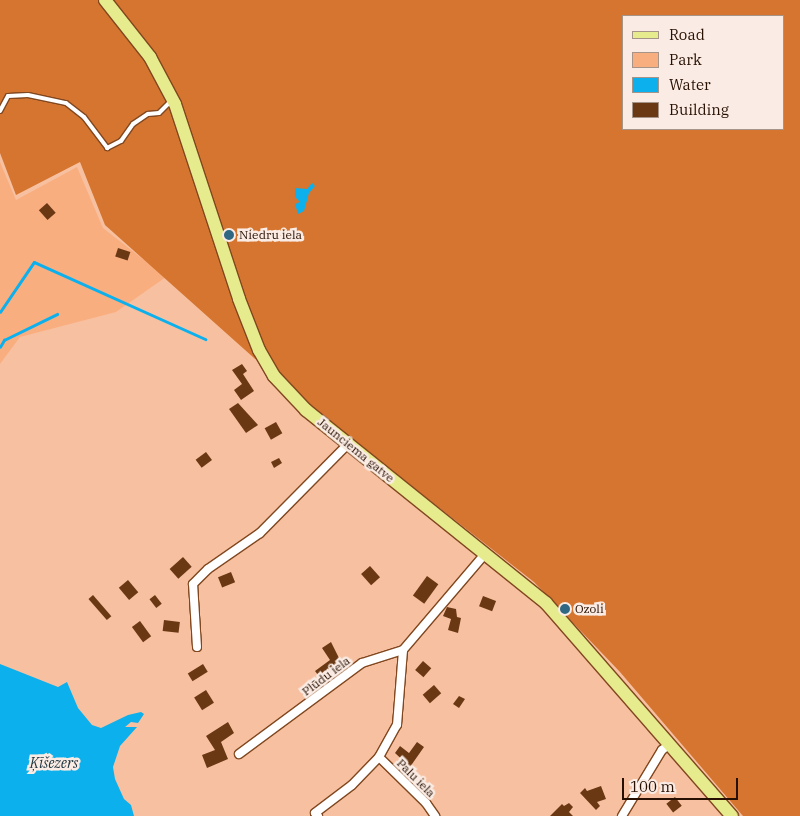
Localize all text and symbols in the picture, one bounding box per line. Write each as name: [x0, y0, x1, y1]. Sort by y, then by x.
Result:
legend: [622, 15, 785, 130]
text: Road: [669, 25, 705, 44]
text: Park: [669, 50, 702, 69]
text: Water: [669, 75, 711, 94]
text: Building: [669, 100, 729, 119]
place label: Niedru iela: [239, 228, 302, 242]
marker: Niedru iela: [223, 229, 235, 241]
street label: Jaunciema gatve: [315, 415, 397, 485]
place label: Ozoli: [575, 602, 604, 616]
marker: Ozoli: [559, 603, 571, 615]
street label: Plūdu iela: [299, 653, 353, 699]
water label: Ķīšezers: [30, 755, 78, 771]
street label: Palu iela: [394, 756, 438, 800]
scale bar: [625, 768, 741, 800]
text: 100 m: [630, 777, 675, 796]

